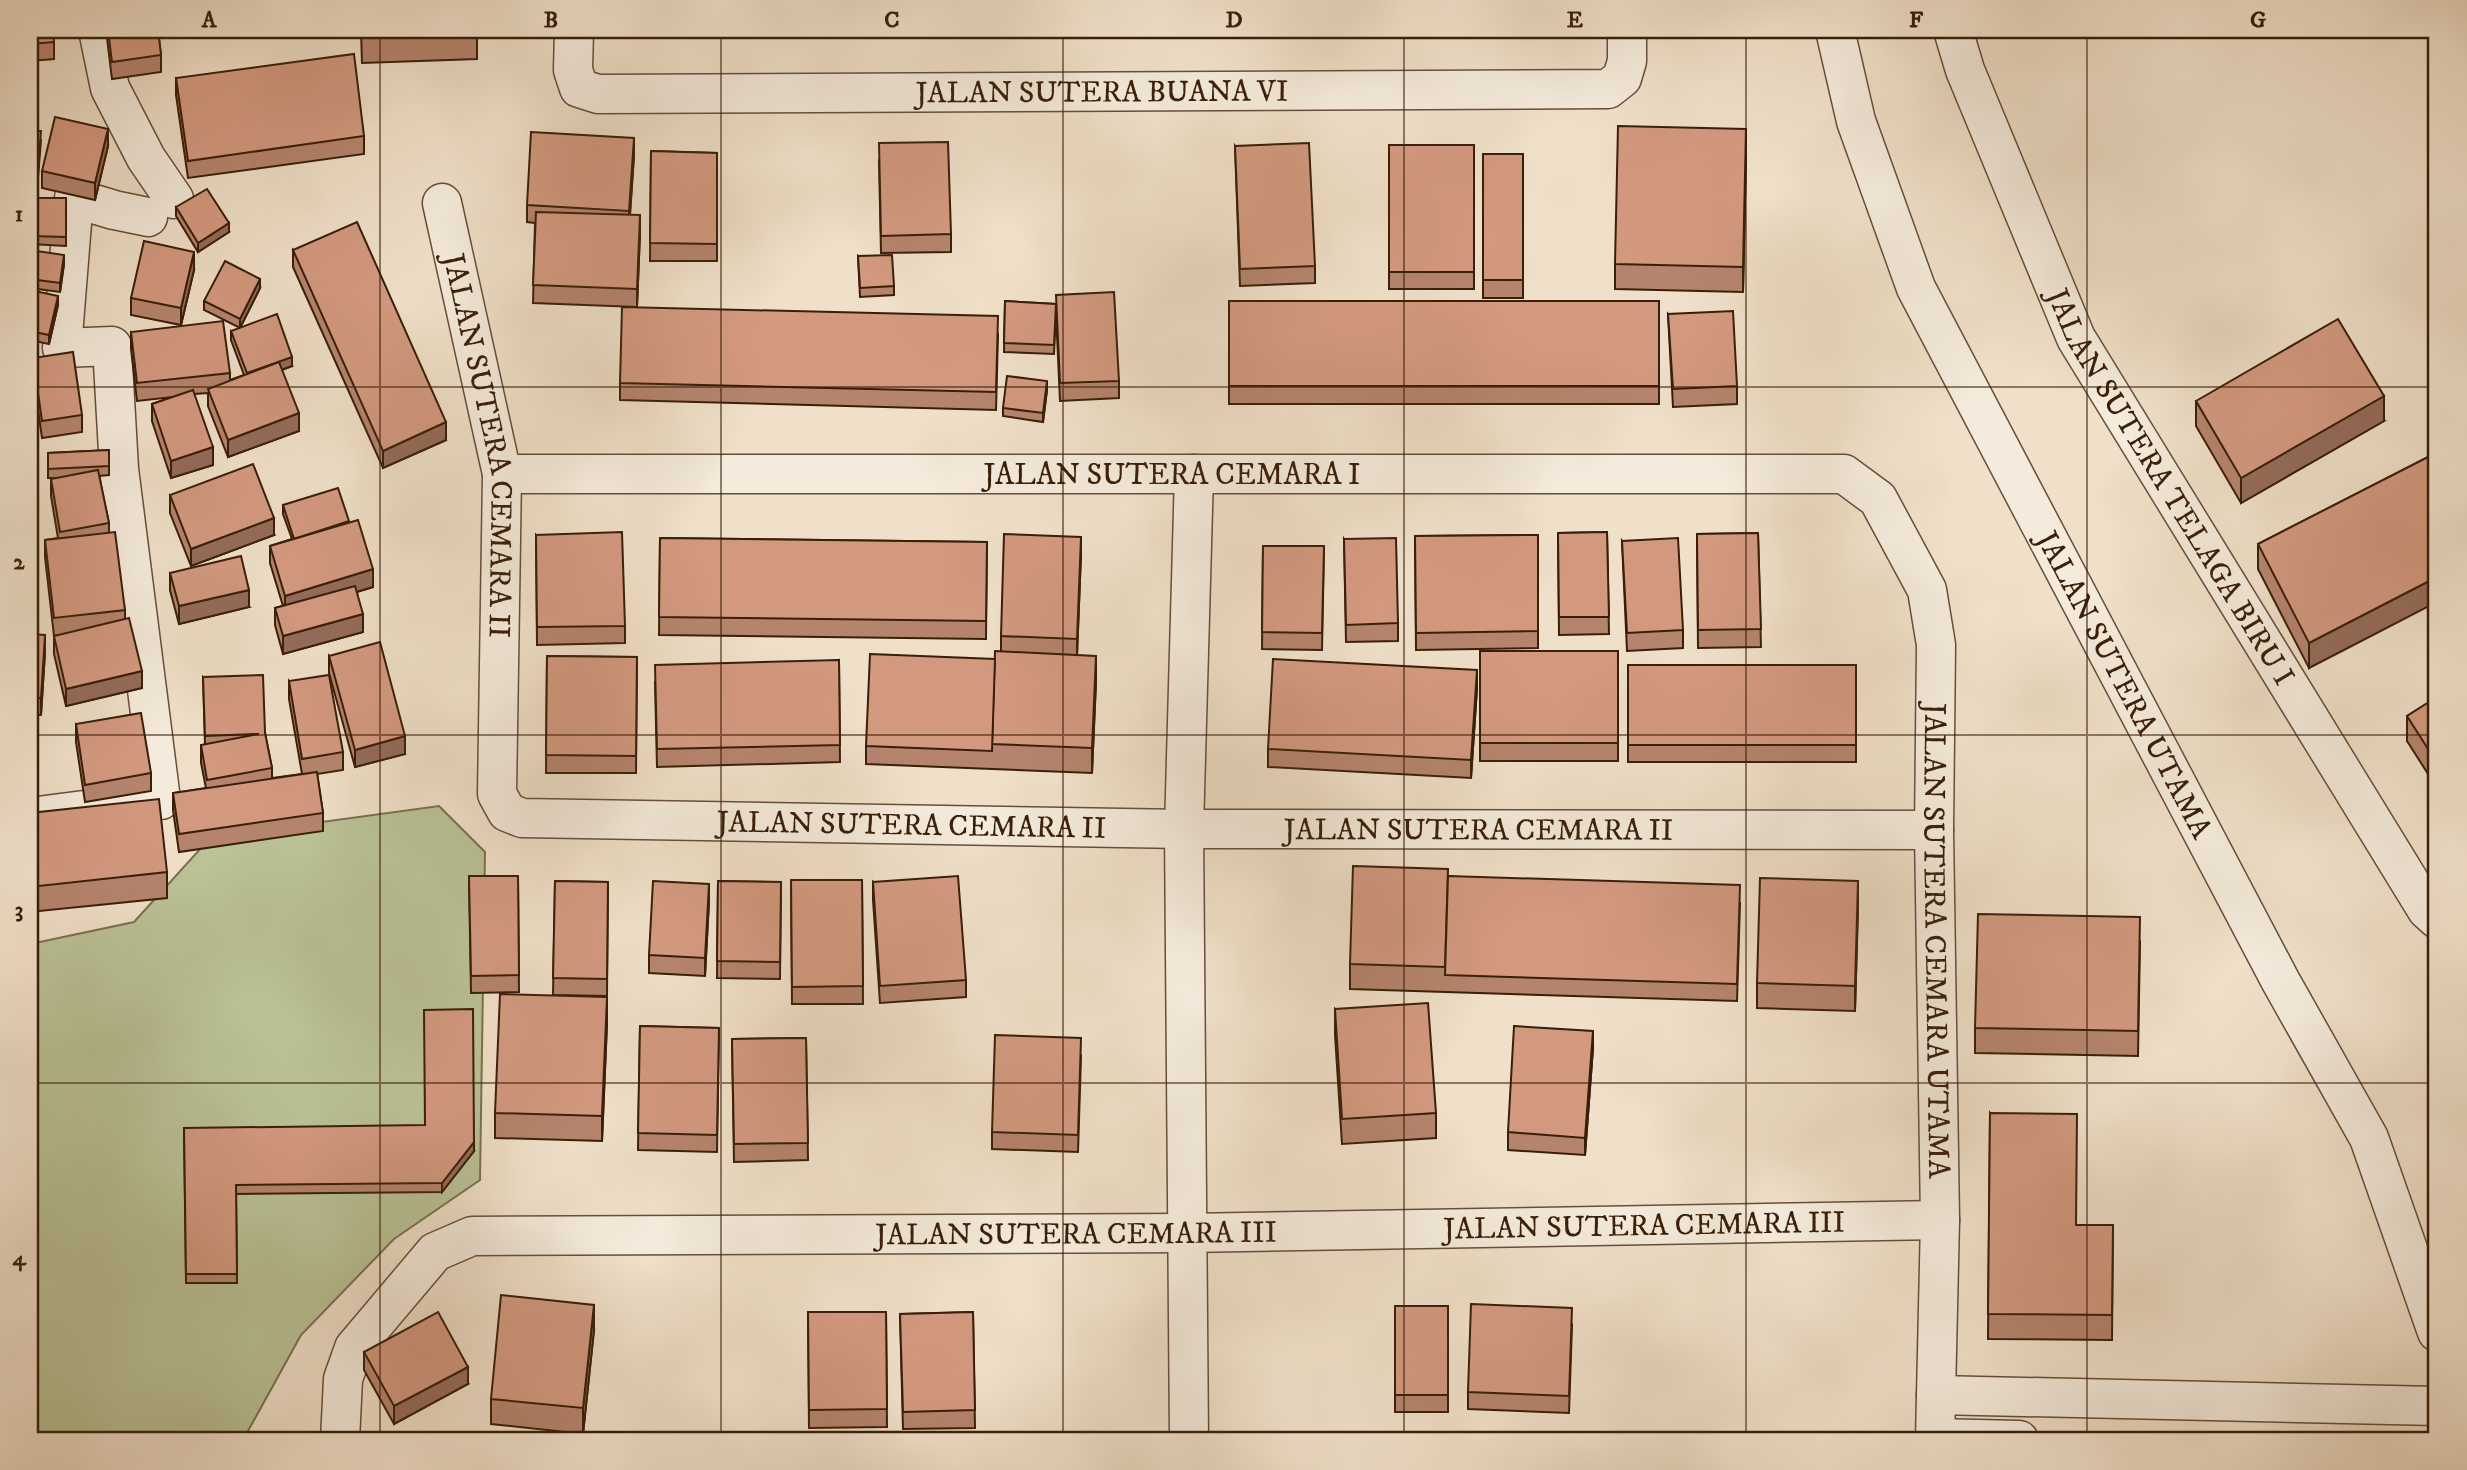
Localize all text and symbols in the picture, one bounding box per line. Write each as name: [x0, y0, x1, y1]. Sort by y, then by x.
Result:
text: A: [201, 6, 218, 35]
text: B: [544, 6, 558, 35]
text: C: [884, 6, 900, 35]
text: D: [1225, 6, 1243, 35]
text: E: [1567, 6, 1583, 35]
text: F: [1909, 6, 1924, 35]
text: G: [2250, 6, 2266, 35]
street label: JALAN SUTERA BUANA VI: [913, 74, 1288, 112]
text: 1: [15, 200, 23, 229]
street label: JALAN SUTERA CEMARA II: [433, 247, 519, 638]
street label: JALAN SUTERA TELAGA BIRU I: [2037, 281, 2302, 693]
street label: JALAN SUTERA CEMARA I: [981, 457, 1360, 494]
street label: JALAN SUTERA UTAMA: [2026, 523, 2220, 846]
text: 2: [13, 548, 25, 577]
street label: JALAN SUTERA CEMARA UTAMA: [1914, 700, 1956, 1180]
street label: JALAN SUTERA CEMARA II: [714, 804, 1107, 848]
street label: JALAN SUTERA CEMARA II: [1281, 812, 1673, 850]
text: 3: [15, 896, 23, 925]
street label: JALAN SUTERA CEMARA III: [1440, 1205, 1845, 1249]
street label: JALAN SUTERA CEMARA III: [872, 1214, 1277, 1254]
text: 4: [12, 1244, 27, 1273]

